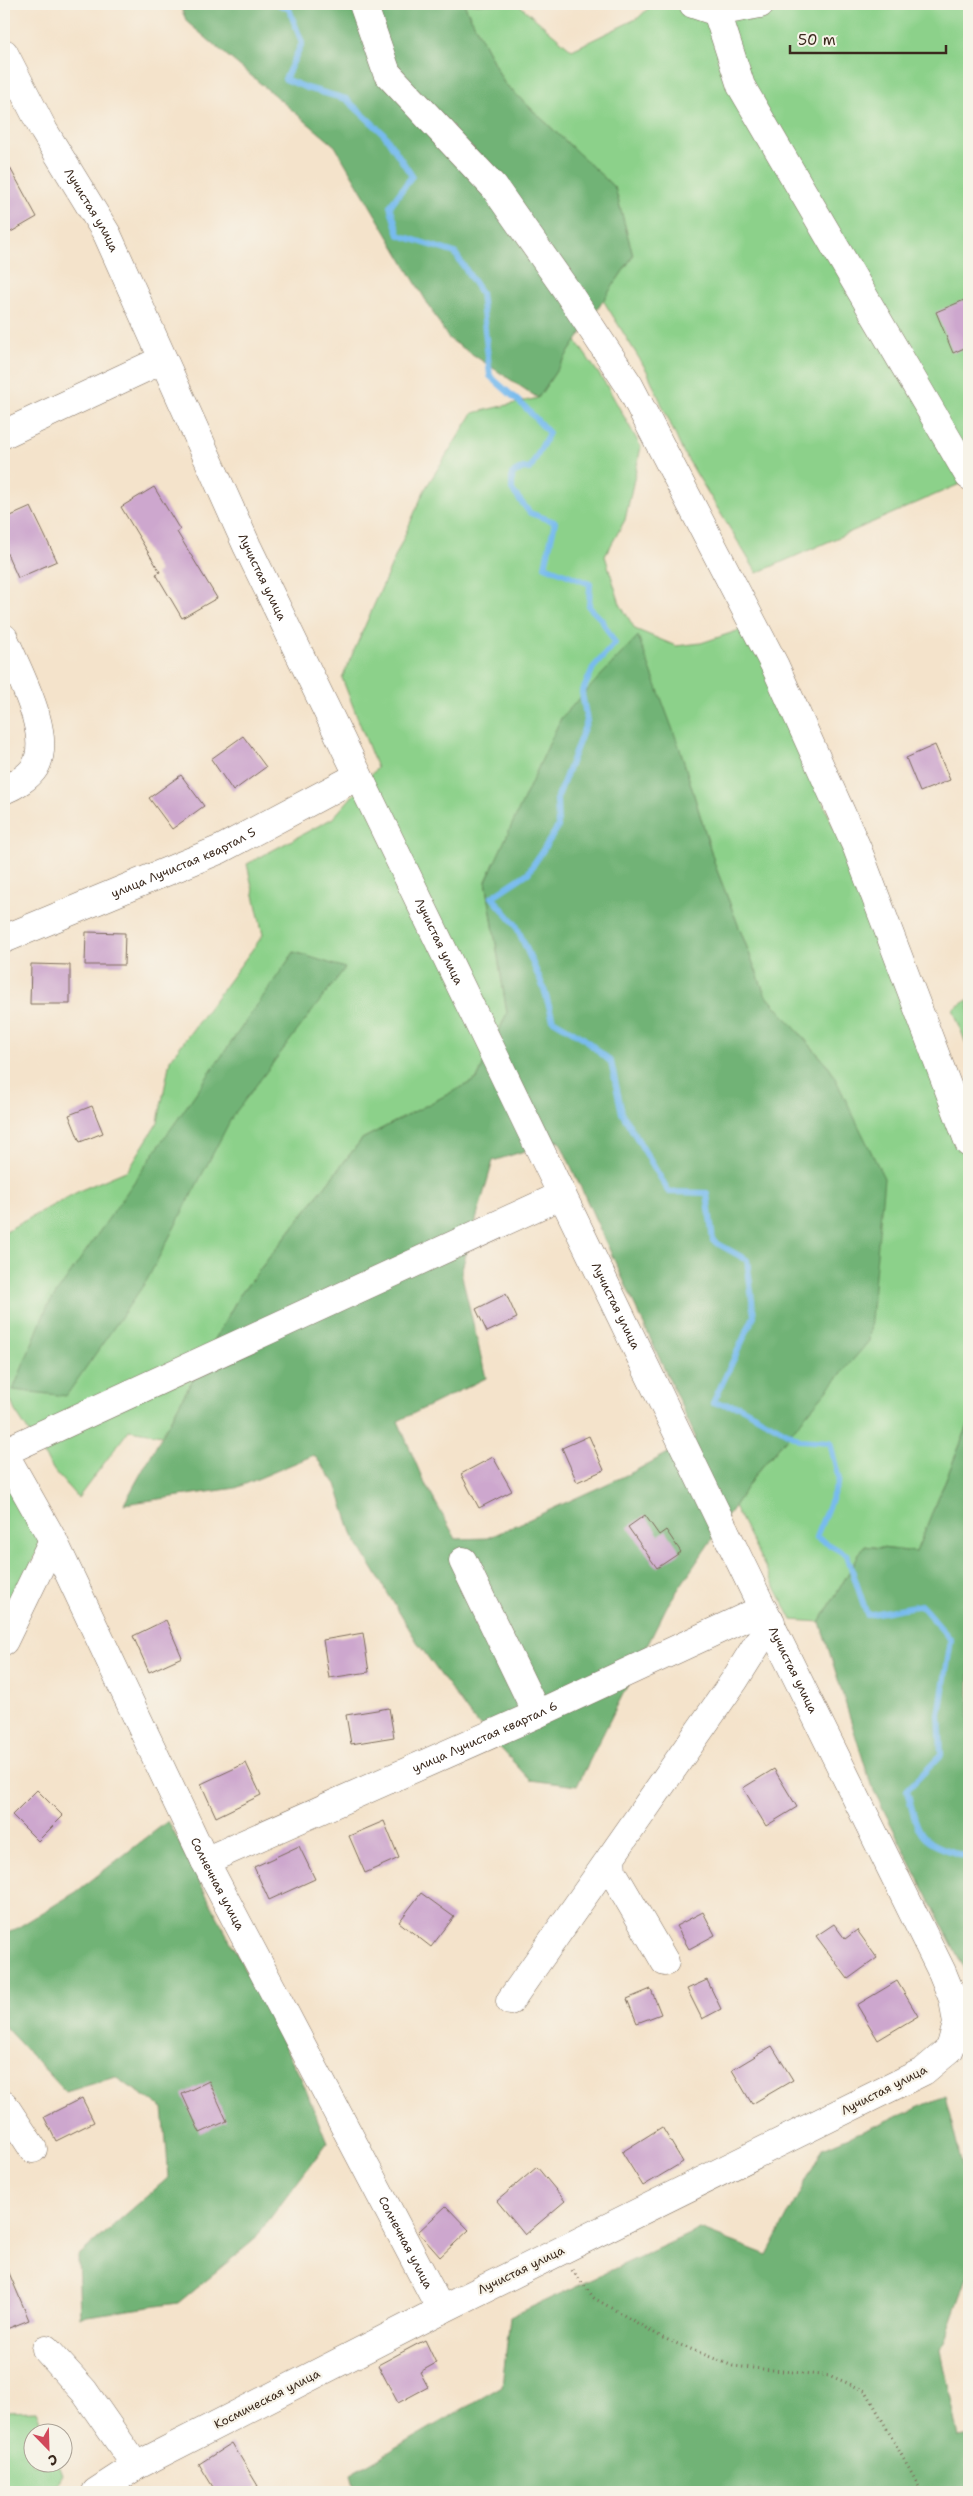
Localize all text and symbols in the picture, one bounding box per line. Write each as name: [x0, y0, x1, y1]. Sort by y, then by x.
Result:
scale bar: [790, 22, 947, 54]
text: 50 m: [798, 30, 836, 50]
street label: Лучистая улица: [61, 165, 122, 255]
street label: Лучистая улица: [235, 531, 290, 624]
street label: улица Лучистая квартал 5: [109, 824, 259, 902]
street label: Лучистая улица: [411, 895, 467, 988]
street label: Лучистая улица: [588, 1260, 644, 1352]
street label: Лучистая улица: [765, 1624, 821, 1716]
street label: улица Лучистая квартал 6: [410, 1698, 560, 1776]
street label: Солнечная улица: [187, 1835, 248, 1934]
street label: Лучистая улица: [838, 2061, 930, 2119]
street label: Солнечная улица: [375, 2193, 437, 2292]
street label: Лучистая улица: [475, 2242, 567, 2298]
street label: Космическая улица: [211, 2365, 323, 2433]
north arrow: [22, 2424, 72, 2474]
text: С: [46, 2450, 61, 2470]

